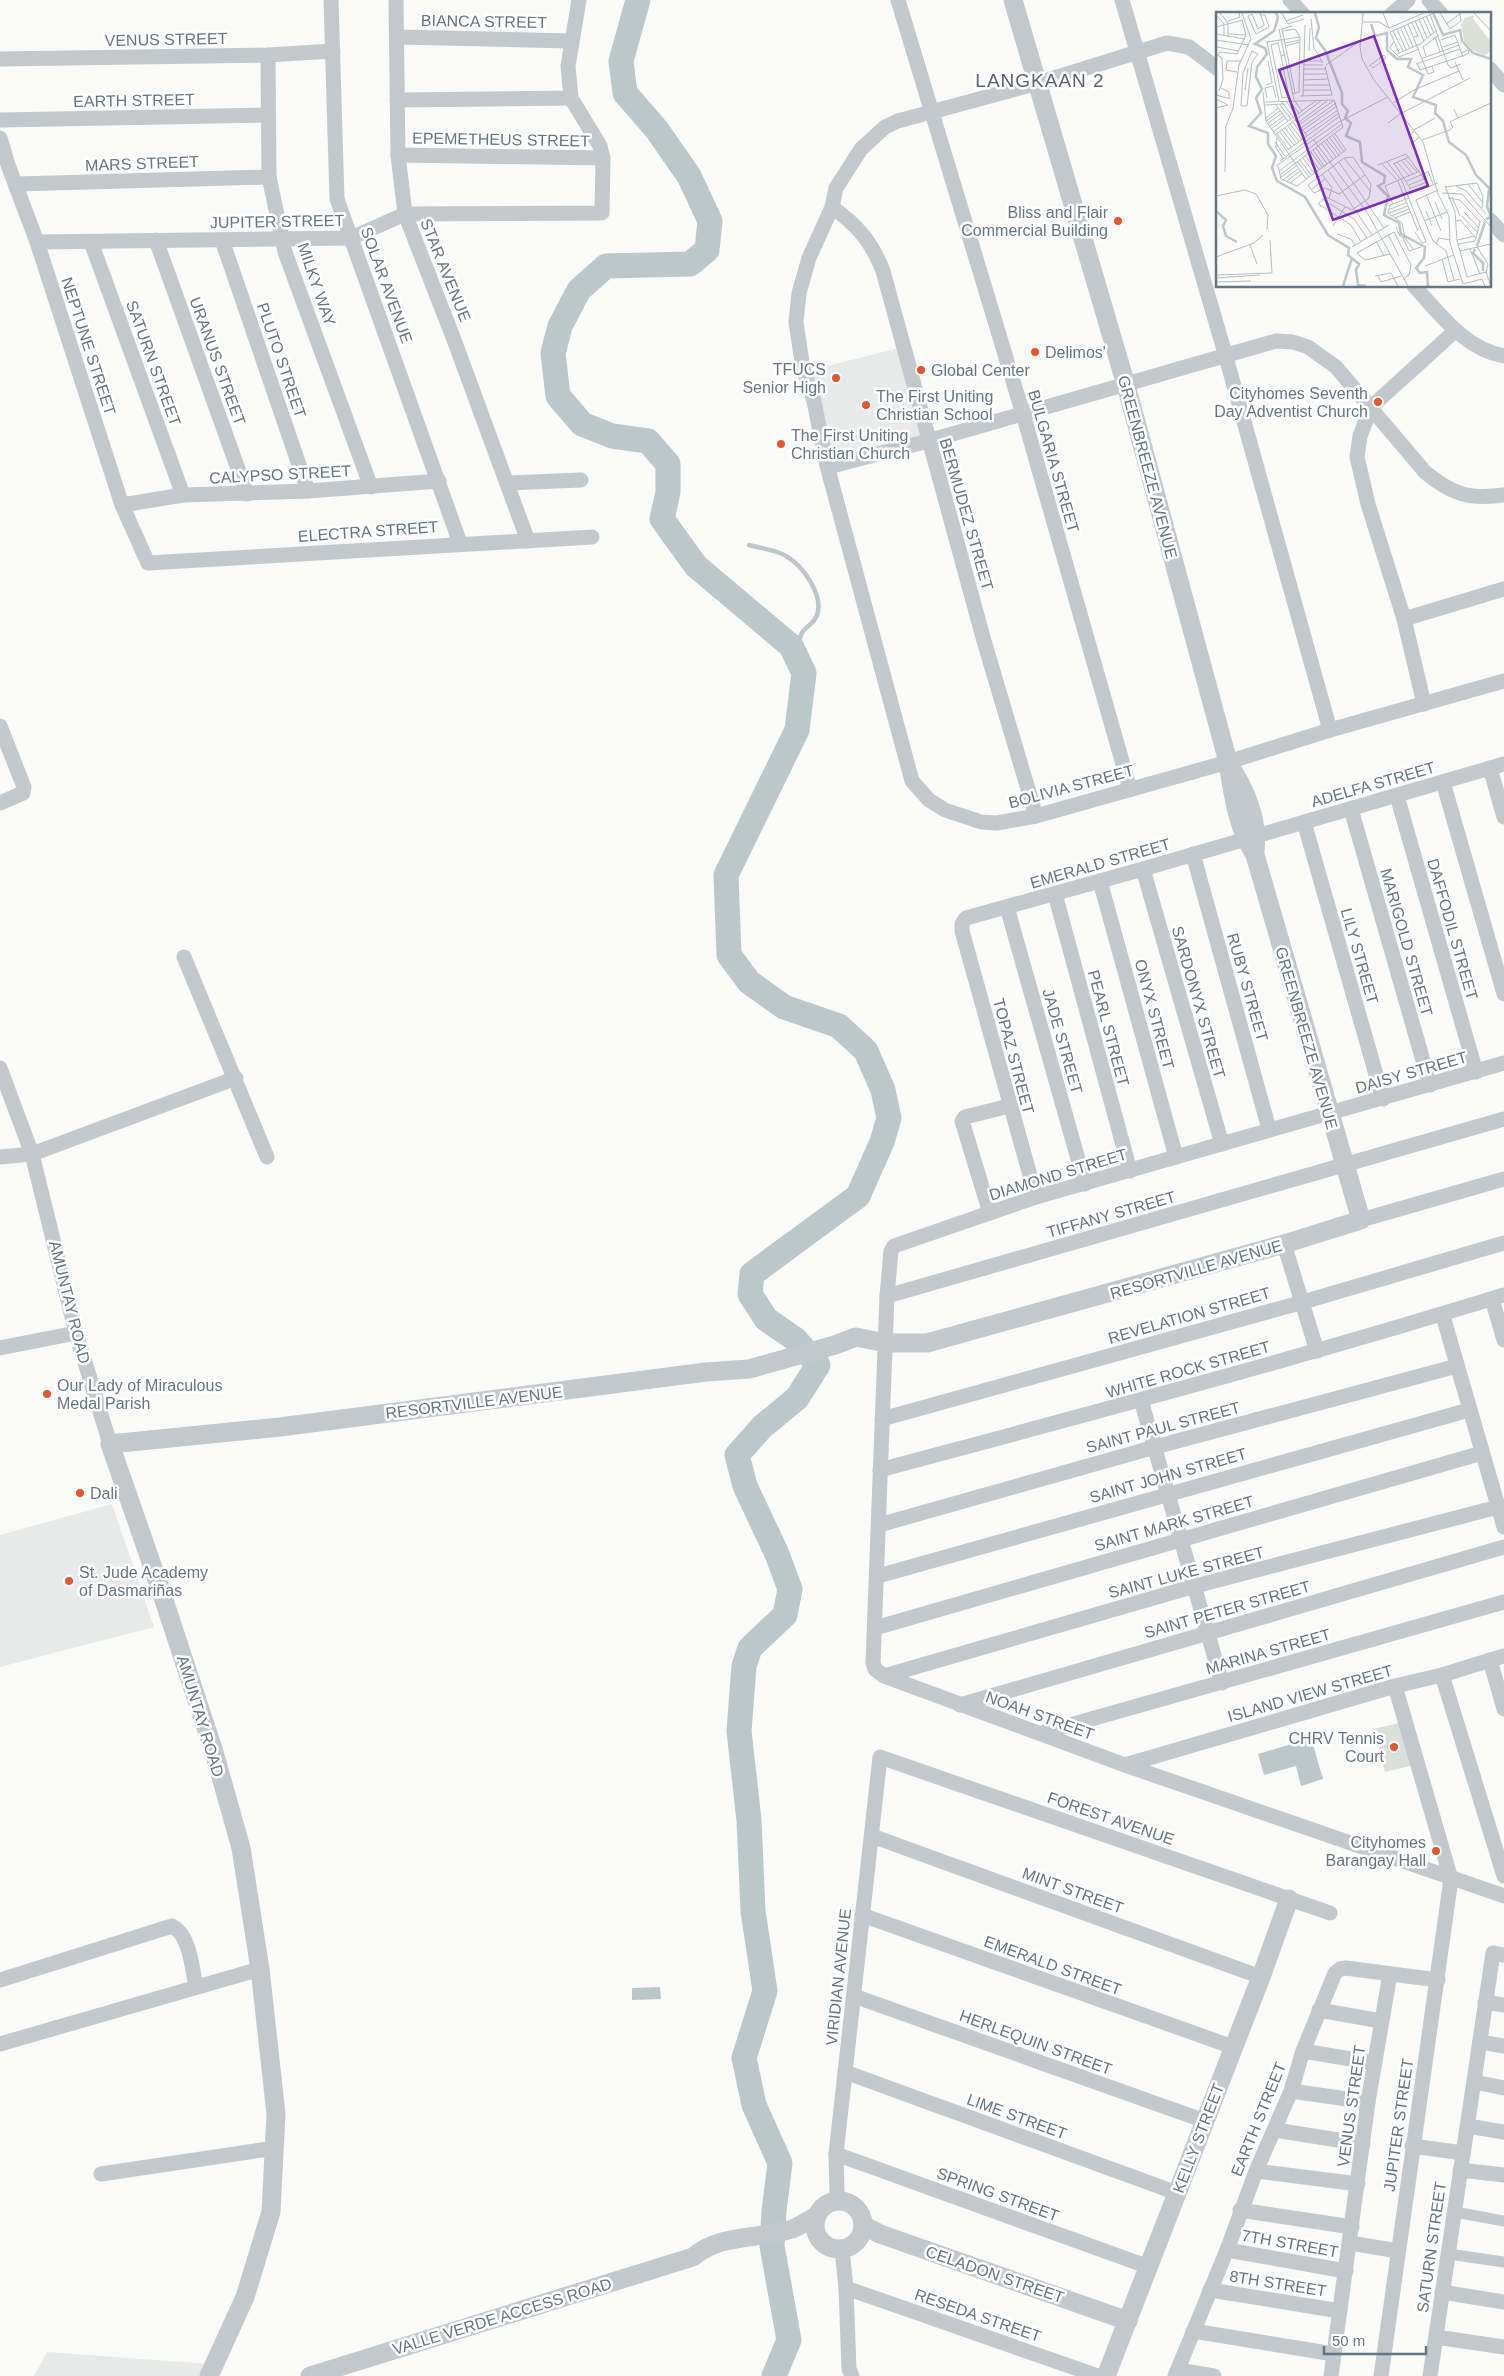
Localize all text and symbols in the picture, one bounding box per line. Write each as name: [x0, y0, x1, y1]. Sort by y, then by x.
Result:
street label: BIANCA STREET: [421, 12, 547, 31]
inset map: [1216, 12, 1492, 288]
street label: VENUS STREET: [105, 30, 228, 49]
district label: LANGKAAN 2: [975, 70, 1105, 91]
street label: EARTH STREET: [73, 91, 195, 110]
street label: EPEMETHEUS STREET: [412, 129, 590, 150]
street label: MARS STREET: [85, 153, 199, 174]
place label: Bliss and Flair Commercial Building: [961, 204, 1109, 239]
street label: JUPITER STREET: [210, 212, 344, 231]
marker: Bliss and Flair Commercial Building: [1112, 215, 1124, 227]
street label: STAR AVENUE: [417, 216, 474, 324]
street label: SOLAR AVENUE: [358, 225, 415, 346]
street label: MILKY WAY: [294, 240, 339, 328]
street label: NEPTUNE STREET: [58, 275, 119, 417]
street label: URANUS STREET: [186, 295, 249, 428]
street label: SATURN STREET: [123, 298, 184, 428]
street label: PLUTO STREET: [254, 300, 309, 420]
place label: Delimos': [1045, 344, 1106, 361]
marker: Delimos': [1029, 346, 1041, 358]
place label: TFUCS Senior High: [742, 361, 826, 396]
place label: Global Center: [931, 362, 1030, 379]
marker: Global Center: [915, 364, 927, 376]
marker: TFUCS Senior High: [830, 372, 842, 384]
street label: GREENBREEZE AVENUE: [1115, 374, 1180, 561]
place label: Cityhomes Seventh Day Adventist Church: [1214, 385, 1368, 420]
place label: The First Uniting Christian School: [876, 388, 993, 423]
street label: BULGARIA STREET: [1025, 388, 1082, 535]
marker: Cityhomes Seventh Day Adventist Church: [1372, 396, 1384, 408]
marker: The First Uniting Christian School: [860, 399, 872, 411]
place label: The First Uniting Christian Church: [791, 427, 910, 462]
street label: BERMUDEZ STREET: [937, 436, 996, 592]
marker: The First Uniting Christian Church: [775, 438, 787, 450]
street label: CALYPSO STREET: [209, 462, 352, 487]
street label: ELECTRA STREET: [297, 518, 439, 545]
street label: ADELFA STREET: [1309, 759, 1437, 810]
street label: BOLIVIA STREET: [1007, 762, 1136, 811]
street label: EMERALD STREET: [1028, 835, 1172, 892]
street label: DAFFODIL STREET: [1424, 857, 1481, 1002]
street label: MARIGOLD STREET: [1377, 866, 1436, 1018]
street label: LILY STREET: [1338, 906, 1381, 1006]
street label: SARDONYX STREET: [1169, 924, 1228, 1080]
street label: RUBY STREET: [1224, 931, 1271, 1043]
street label: GREENBREEZE AVENUE: [1272, 945, 1341, 1131]
street label: ONYX STREET: [1132, 957, 1177, 1071]
street label: PEARL STREET: [1085, 968, 1132, 1088]
street label: JADE STREET: [1039, 987, 1086, 1096]
street label: TOPAZ STREET: [990, 996, 1037, 1116]
street label: DAISY STREET: [1353, 1048, 1469, 1097]
street label: DIAMOND STREET: [987, 1145, 1129, 1204]
street label: TIFFANY STREET: [1045, 1188, 1178, 1241]
street label: RESORTVILLE AVENUE: [1108, 1237, 1284, 1302]
street label: AMUNTAY ROAD: [46, 1239, 93, 1365]
street label: REVELATION STREET: [1106, 1284, 1272, 1347]
street label: WHITE ROCK STREET: [1104, 1338, 1272, 1401]
place label: Our Lady of Miraculous Medal Parish: [57, 1377, 222, 1412]
street label: RESORTVILLE AVENUE: [385, 1383, 564, 1422]
marker: Our Lady of Miraculous Medal Parish: [41, 1388, 53, 1400]
street label: SAINT PAUL STREET: [1084, 1399, 1242, 1456]
street label: SAINT JOHN STREET: [1088, 1445, 1249, 1506]
place label: Dali: [90, 1485, 118, 1502]
marker: Dali: [74, 1487, 86, 1499]
street label: SAINT MARK STREET: [1092, 1492, 1256, 1554]
street label: SAINT LUKE STREET: [1106, 1543, 1266, 1601]
place label: St. Jude Academy of Dasmariñas: [79, 1564, 208, 1599]
marker: St. Jude Academy of Dasmariñas: [63, 1575, 75, 1587]
street label: SAINT PETER STREET: [1142, 1578, 1312, 1641]
street label: MARINA STREET: [1204, 1625, 1333, 1677]
street label: AMUNTAY ROAD: [174, 1653, 227, 1779]
street label: ISLAND VIEW STREET: [1226, 1662, 1395, 1725]
street label: NOAH STREET: [983, 1688, 1096, 1743]
place label: CHRV Tennis Court: [1289, 1730, 1385, 1765]
marker: CHRV Tennis Court: [1388, 1741, 1400, 1753]
street label: FOREST AVENUE: [1045, 1789, 1176, 1848]
place label: Cityhomes Barangay Hall: [1326, 1834, 1426, 1869]
marker: Cityhomes Barangay Hall: [1430, 1845, 1442, 1857]
street label: MINT STREET: [1020, 1864, 1126, 1917]
street label: VIRIDIAN AVENUE: [823, 1908, 854, 2046]
street label: EMERALD STREET: [982, 1933, 1124, 1998]
street label: HERLEQUIN STREET: [957, 2007, 1115, 2078]
street label: VENUS STREET: [1335, 2044, 1368, 2168]
street label: JUPITER STREET: [1381, 2057, 1416, 2193]
street label: EARTH STREET: [1228, 2059, 1289, 2179]
street label: KELLY STREET: [1170, 2081, 1227, 2195]
street label: LIME STREET: [965, 2091, 1069, 2142]
street label: SPRING STREET: [934, 2164, 1062, 2225]
street label: SATURN STREET: [1414, 2180, 1449, 2314]
street label: 7TH STREET: [1240, 2227, 1340, 2260]
street label: CELADON STREET: [924, 2243, 1066, 2306]
street label: 8TH STREET: [1228, 2267, 1328, 2300]
street label: VALLE VERDE ACCESS ROAD: [391, 2275, 614, 2358]
street label: RESEDA STREET: [912, 2286, 1043, 2345]
scale bar: [1324, 2324, 1426, 2356]
text: 50 m: [1332, 2332, 1365, 2349]

